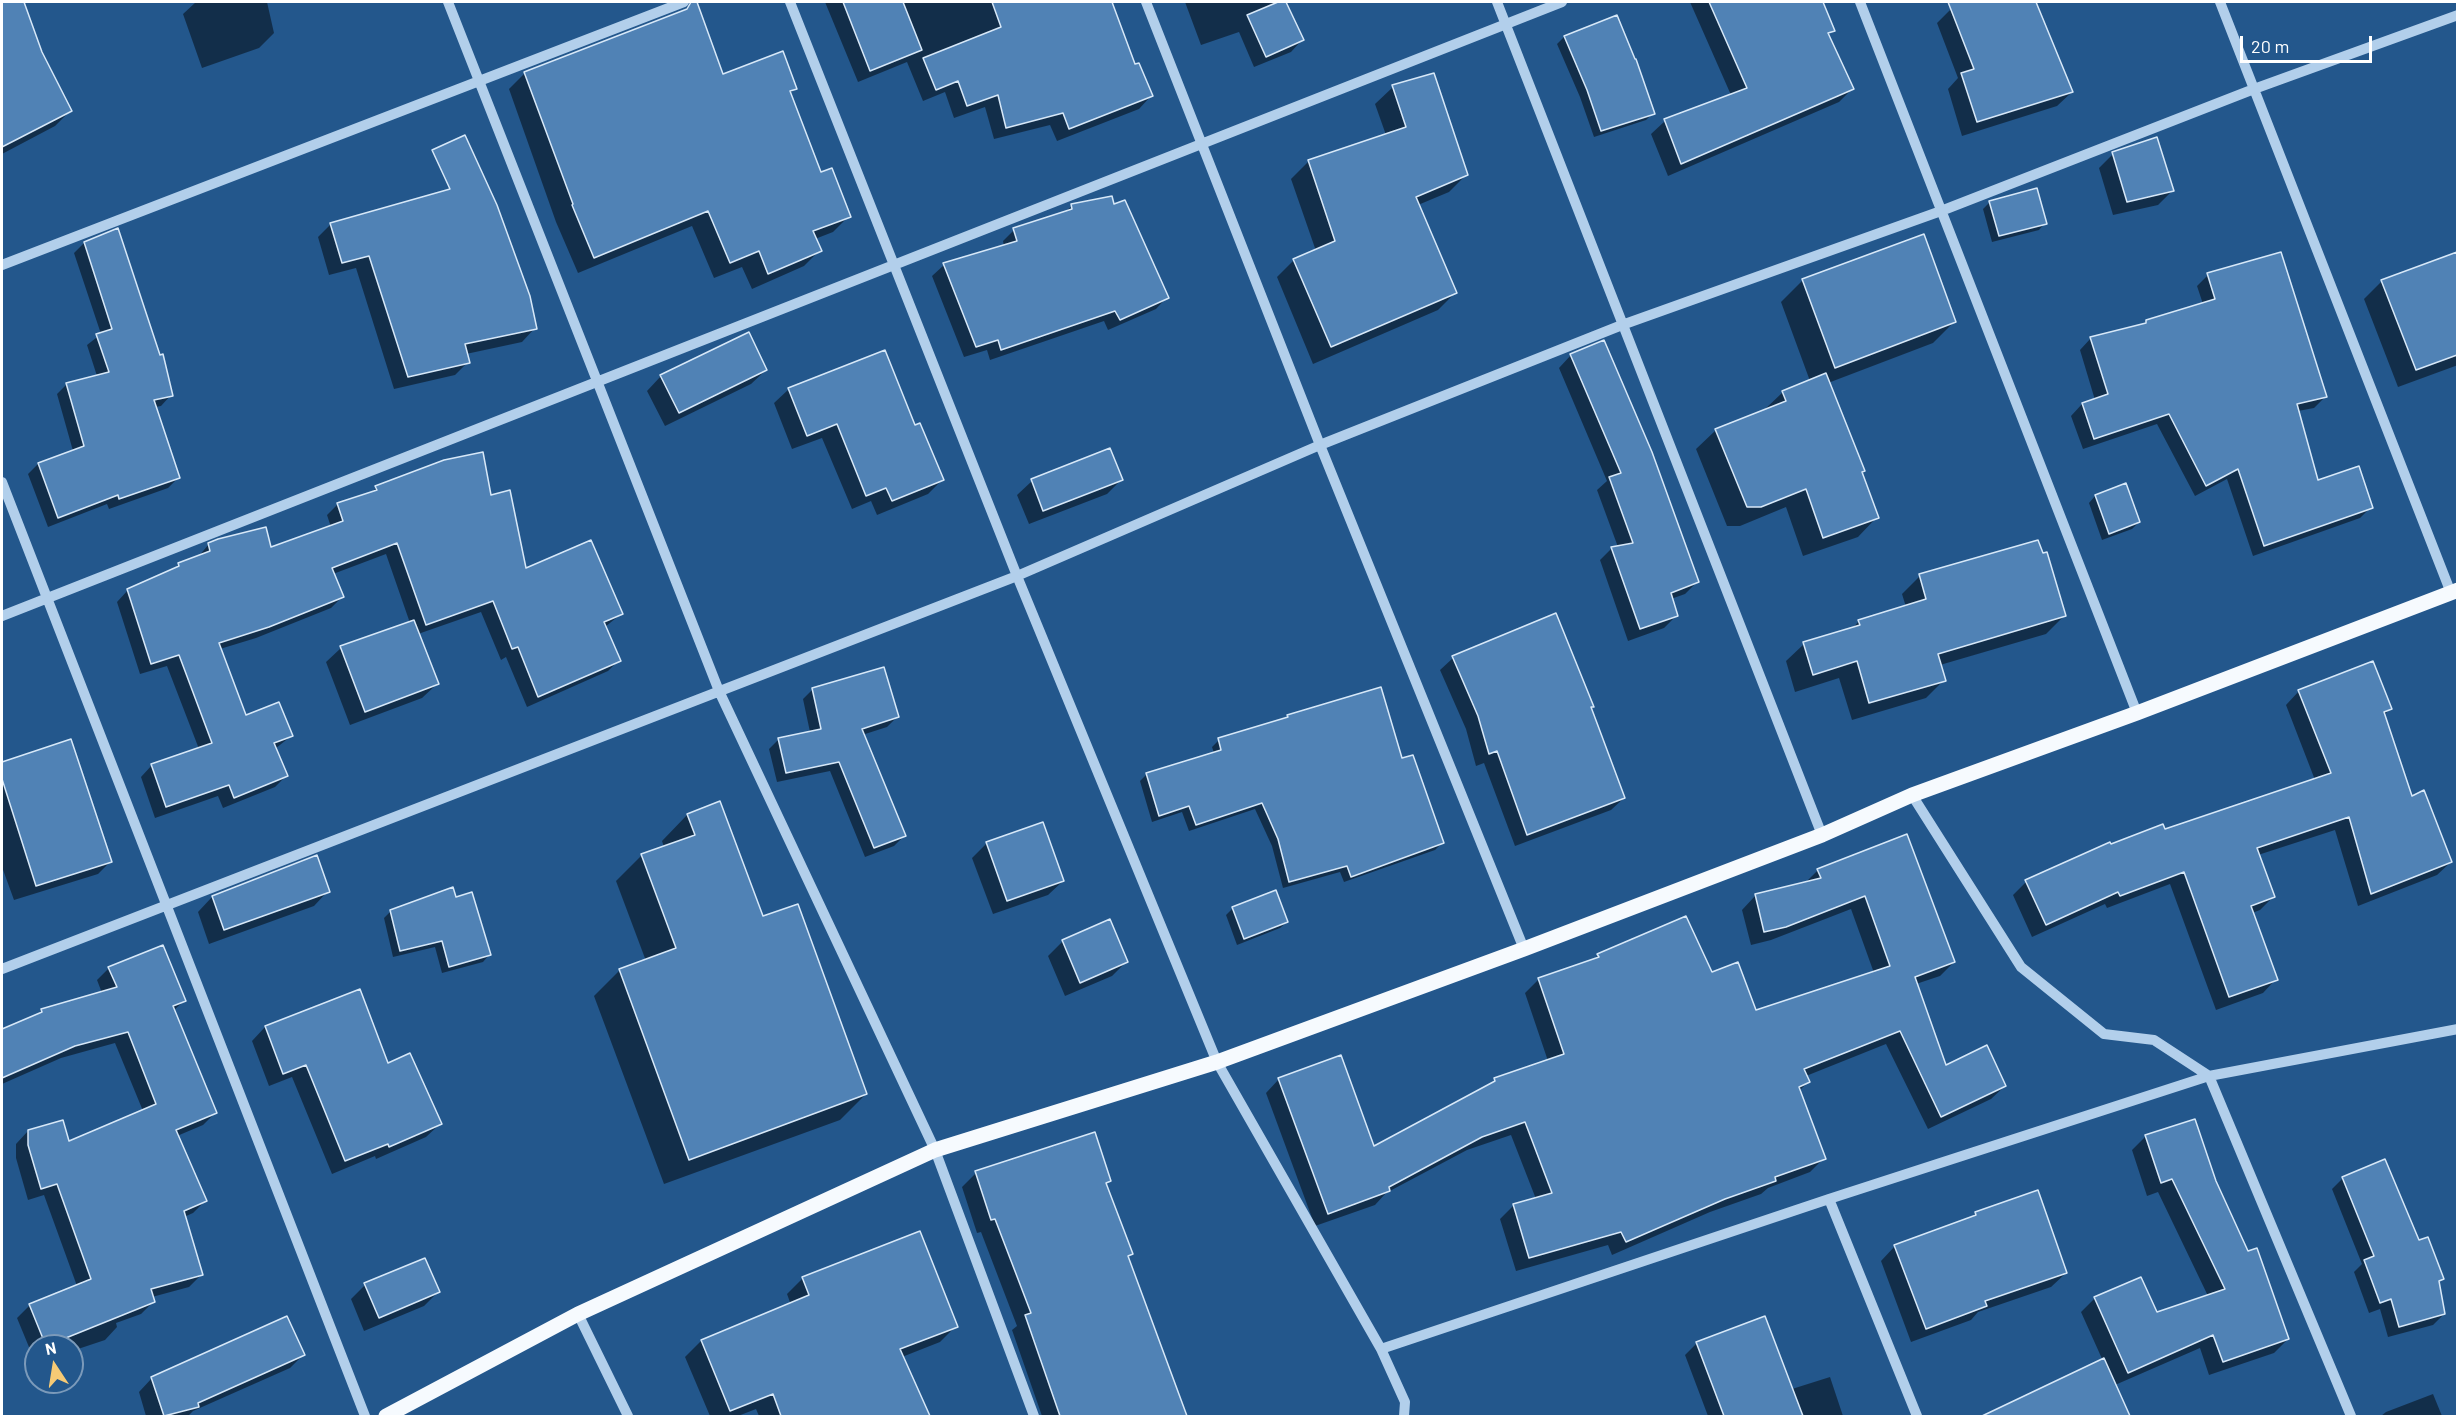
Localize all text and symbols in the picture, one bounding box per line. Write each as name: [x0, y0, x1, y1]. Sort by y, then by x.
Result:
scale bar: [2243, 24, 2375, 62]
text: 20 m: [2251, 35, 2289, 57]
north arrow: [24, 1334, 84, 1394]
text: N: [43, 1337, 58, 1358]

